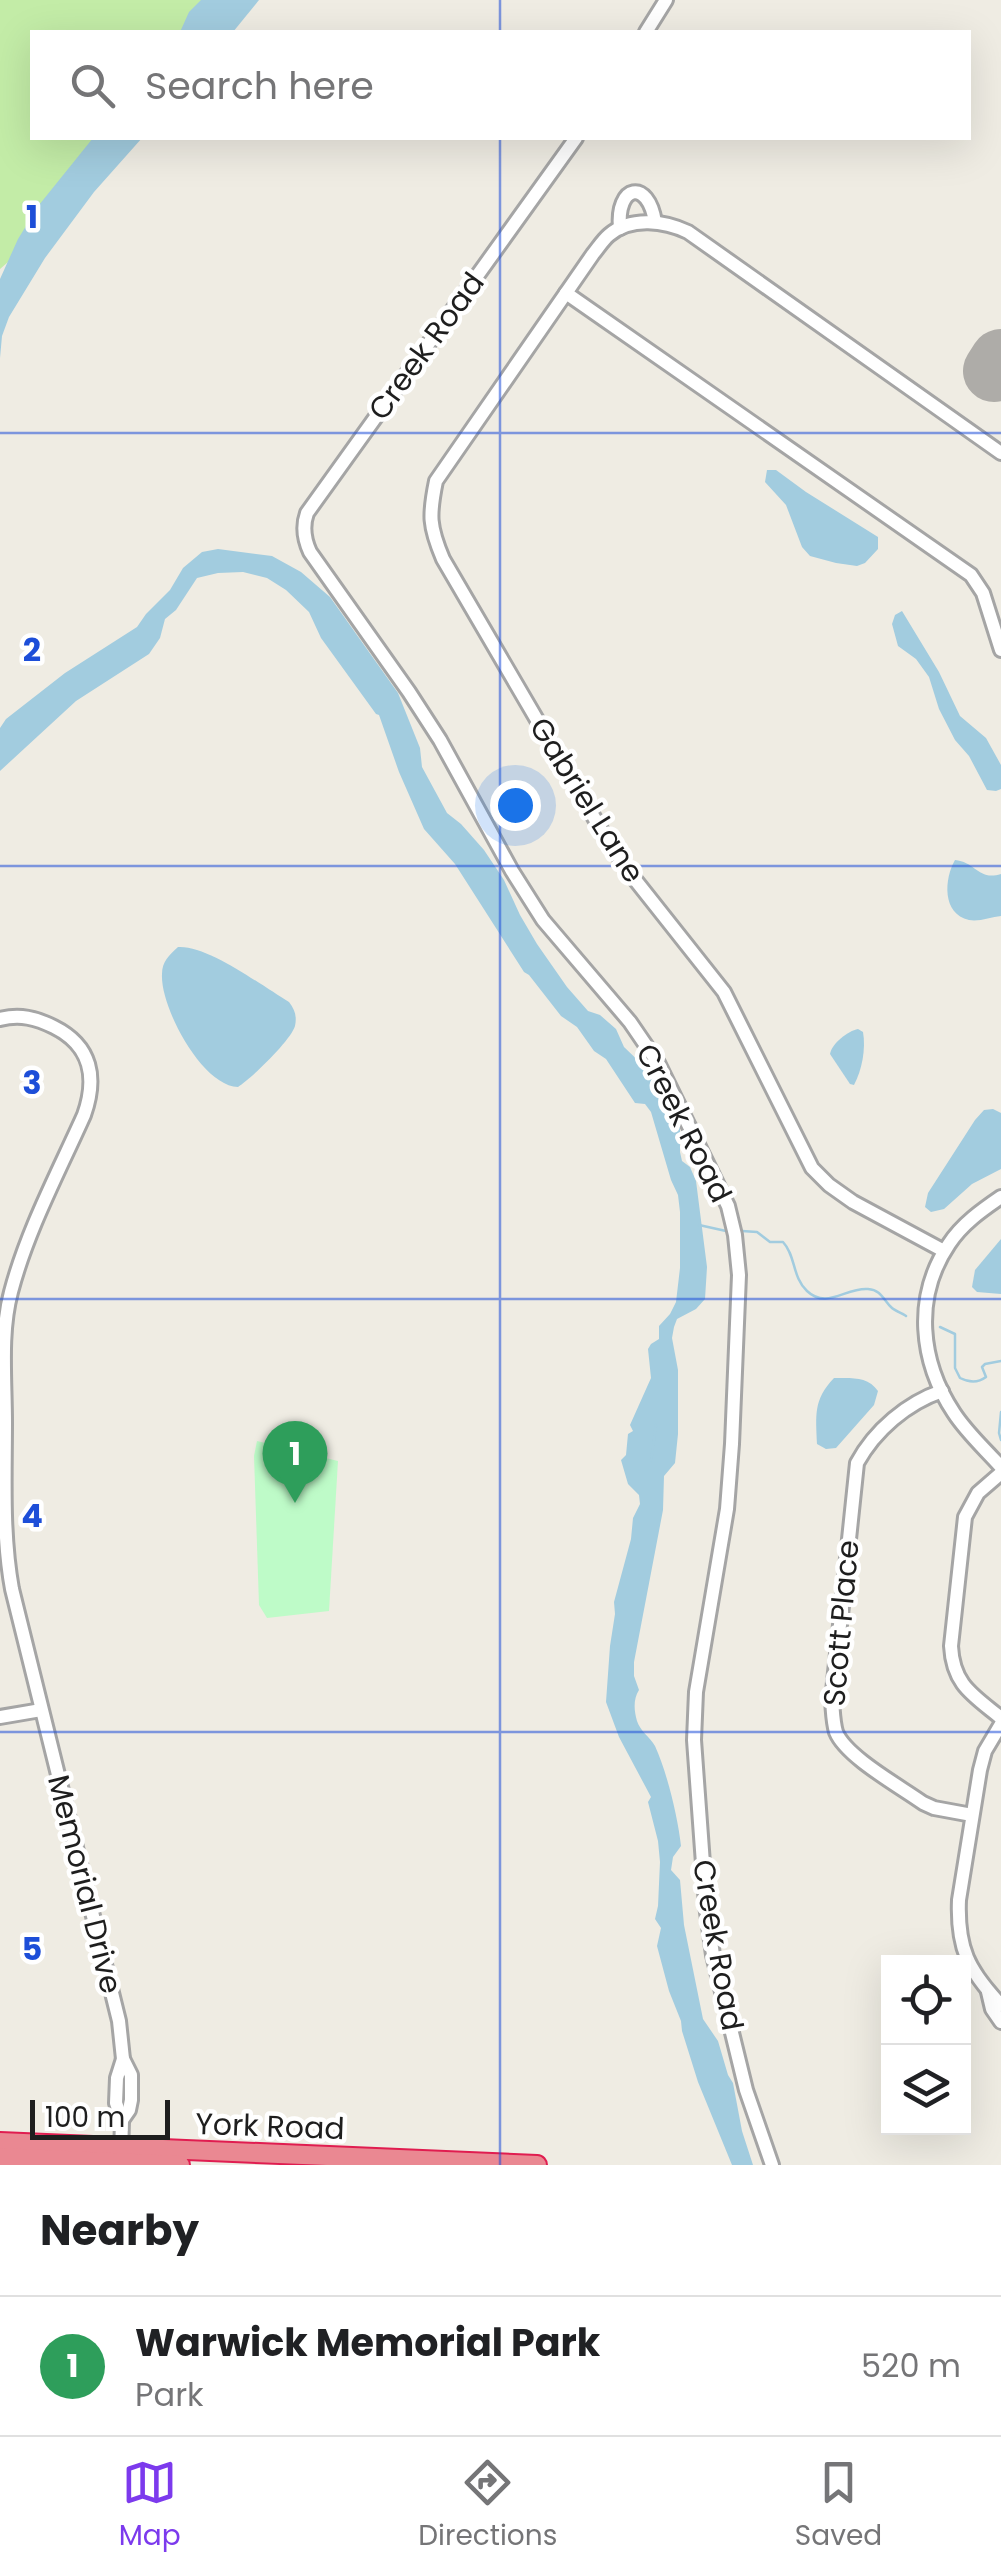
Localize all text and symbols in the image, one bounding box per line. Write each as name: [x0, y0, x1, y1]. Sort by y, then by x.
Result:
search box: [30, 30, 971, 140]
icon: search: [65, 58, 120, 113]
text: Search here: [145, 59, 374, 112]
text: 1: [26, 194, 38, 239]
street label: Creek Road: [358, 263, 494, 429]
text: 2: [23, 627, 41, 672]
street label: Gabriel Lane: [519, 709, 655, 891]
your location: [490, 780, 541, 831]
street label: Creek Road: [626, 1036, 742, 1210]
text: 3: [22, 1060, 42, 1105]
pin: 1: [262, 1420, 328, 1503]
text: 4: [21, 1493, 43, 1538]
street label: Scott Place: [812, 1538, 870, 1708]
street label: Memorial Drive: [37, 1770, 133, 1998]
street label: Creek Road: [682, 1856, 754, 2034]
text: 5: [22, 1926, 42, 1971]
map controls: [881, 1955, 971, 2135]
button: locate: [881, 1955, 971, 2045]
button: layers: [881, 2045, 971, 2135]
scale bar: [30, 2095, 170, 2140]
text: 100 m: [45, 2098, 125, 2137]
street label: York Road: [195, 2102, 345, 2150]
text: Nearby: [40, 2201, 199, 2260]
text: Warwick Memorial Park: [135, 2316, 600, 2369]
text: 1: [66, 2343, 79, 2388]
text: 520 m: [861, 2343, 961, 2388]
text: Park: [135, 2372, 204, 2417]
tab: Map: [119, 2455, 181, 2557]
tab: Directions: [418, 2455, 557, 2557]
tab: Saved: [795, 2455, 882, 2557]

